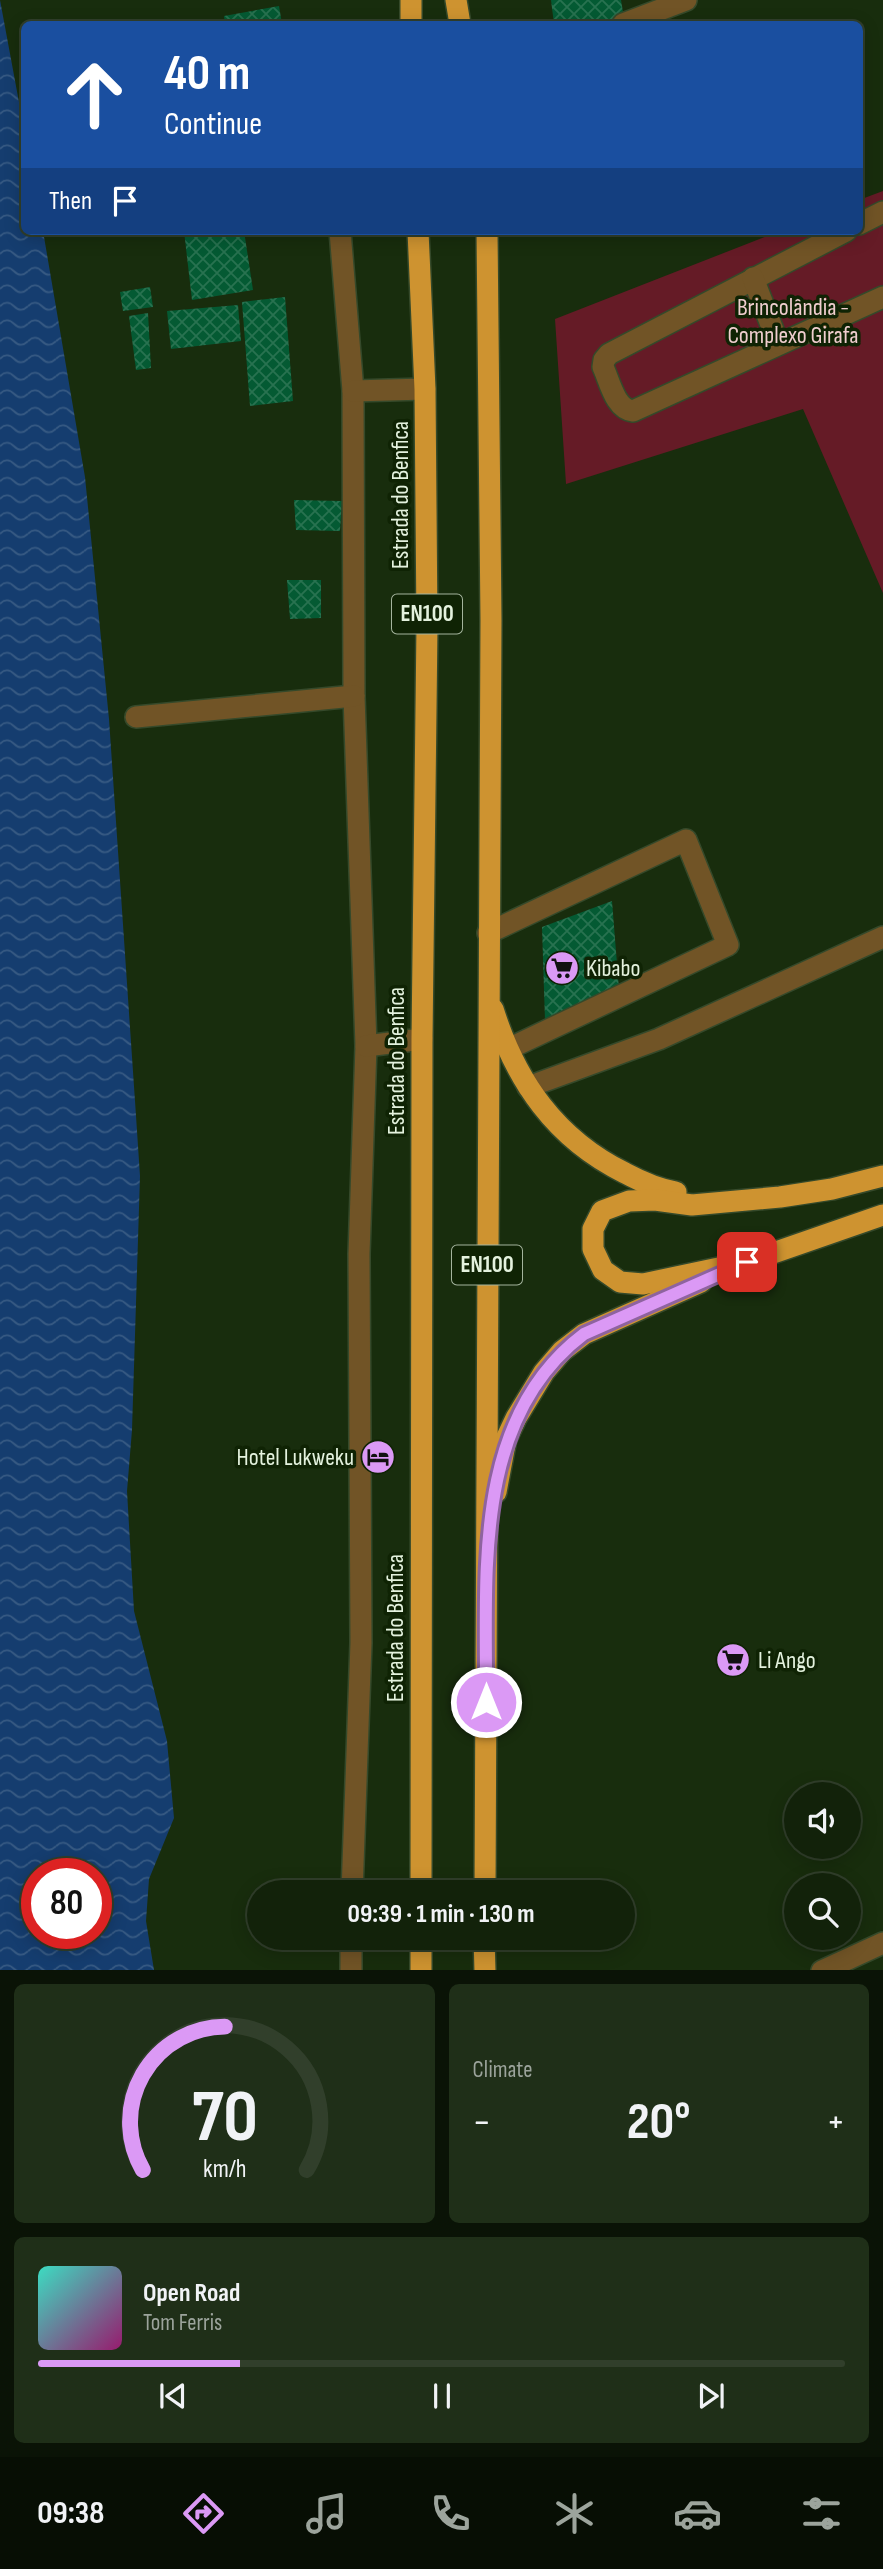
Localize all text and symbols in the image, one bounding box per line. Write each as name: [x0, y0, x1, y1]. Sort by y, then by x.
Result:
text: 40 m: [164, 45, 250, 104]
icon: ahead: [49, 49, 140, 140]
text: Continue: [164, 105, 262, 144]
icon: arrive: [106, 182, 144, 220]
text: Then: [49, 186, 92, 217]
park label: Brincolândia - Complexo Girafa: [727, 293, 859, 350]
street label: Estrada do Benfica: [386, 421, 415, 569]
road number: EN100: [392, 594, 462, 634]
supermarket icon: Kibabo: [543, 949, 581, 987]
place label: Kibabo: [586, 954, 640, 983]
street label: Estrada do Benfica: [382, 987, 411, 1135]
pin: [717, 1232, 777, 1292]
icon: arrive: [728, 1243, 766, 1281]
road number: EN100: [452, 1246, 522, 1284]
hotel icon: Hotel Lukweku: [359, 1438, 397, 1476]
place label: Hotel Lukweku: [236, 1443, 354, 1472]
street label: Estrada do Benfica: [381, 1554, 410, 1702]
supermarket icon: Li Ango: [714, 1641, 752, 1679]
place label: Li Ango: [758, 1646, 816, 1675]
position arrow: [449, 1665, 523, 1739]
map controls: [784, 1782, 861, 1950]
button: sound: [784, 1782, 861, 1859]
speed limit sign: 80: [21, 1858, 112, 1949]
button: search: [784, 1873, 861, 1950]
text: 09:39 · 1 min · 130 m: [348, 1899, 534, 1930]
text: Climate: [473, 2056, 532, 2084]
text: 70: [191, 2074, 257, 2162]
text: 20°: [627, 2091, 691, 2154]
text: −: [473, 2100, 491, 2145]
text: +: [826, 2100, 845, 2145]
text: km/h: [203, 2153, 246, 2184]
text: Open Road: [143, 2278, 240, 2309]
text: Tom Ferris: [143, 2309, 222, 2337]
icon: previous: [154, 2377, 192, 2415]
icon: pause: [423, 2377, 461, 2415]
icon: next: [692, 2377, 730, 2415]
icon: directions: [179, 2489, 228, 2538]
icon: music: [302, 2489, 351, 2538]
icon: phone: [426, 2489, 475, 2538]
icon: climate: [550, 2489, 599, 2538]
icon: car: [673, 2489, 722, 2538]
icon: filters: [797, 2489, 846, 2538]
text: 09:38: [37, 2494, 104, 2533]

